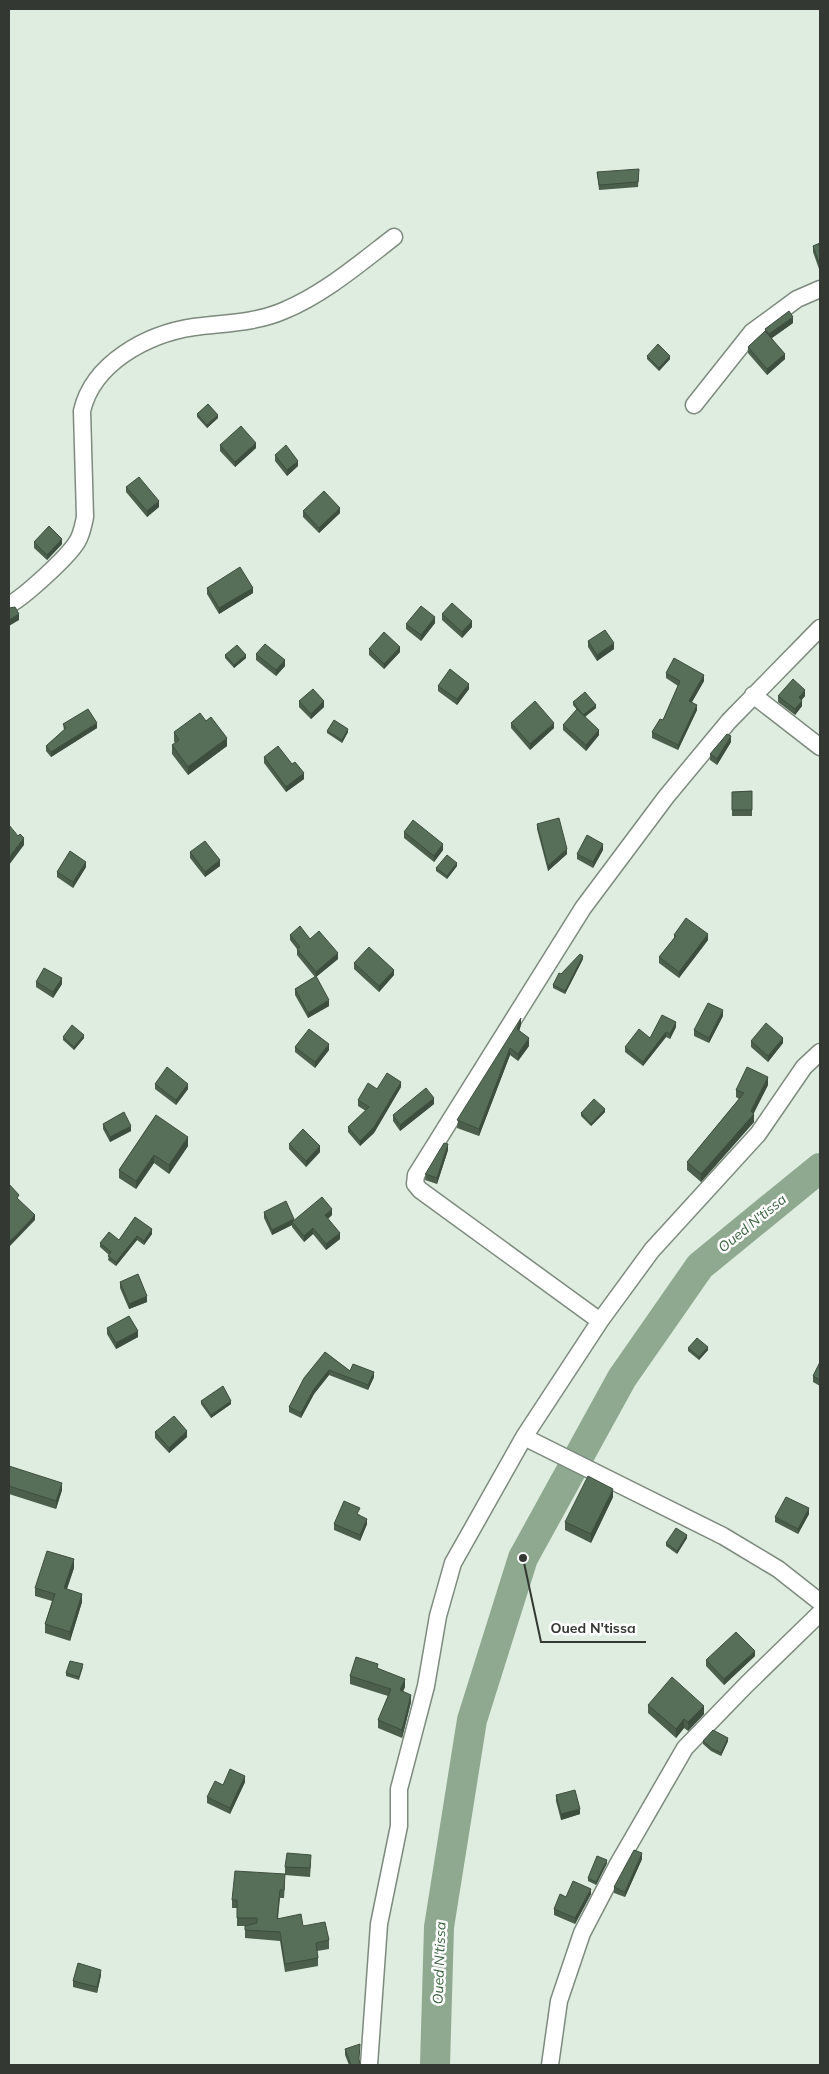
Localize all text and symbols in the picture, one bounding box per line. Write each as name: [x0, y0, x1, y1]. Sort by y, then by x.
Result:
water label: Oued N'tissa: [714, 1190, 790, 1256]
callout: Oued N'tissa: [541, 1613, 646, 1642]
text: Oued N'tissa: [550, 1619, 636, 1637]
water label: Oued N'tissa: [429, 1921, 449, 2005]

